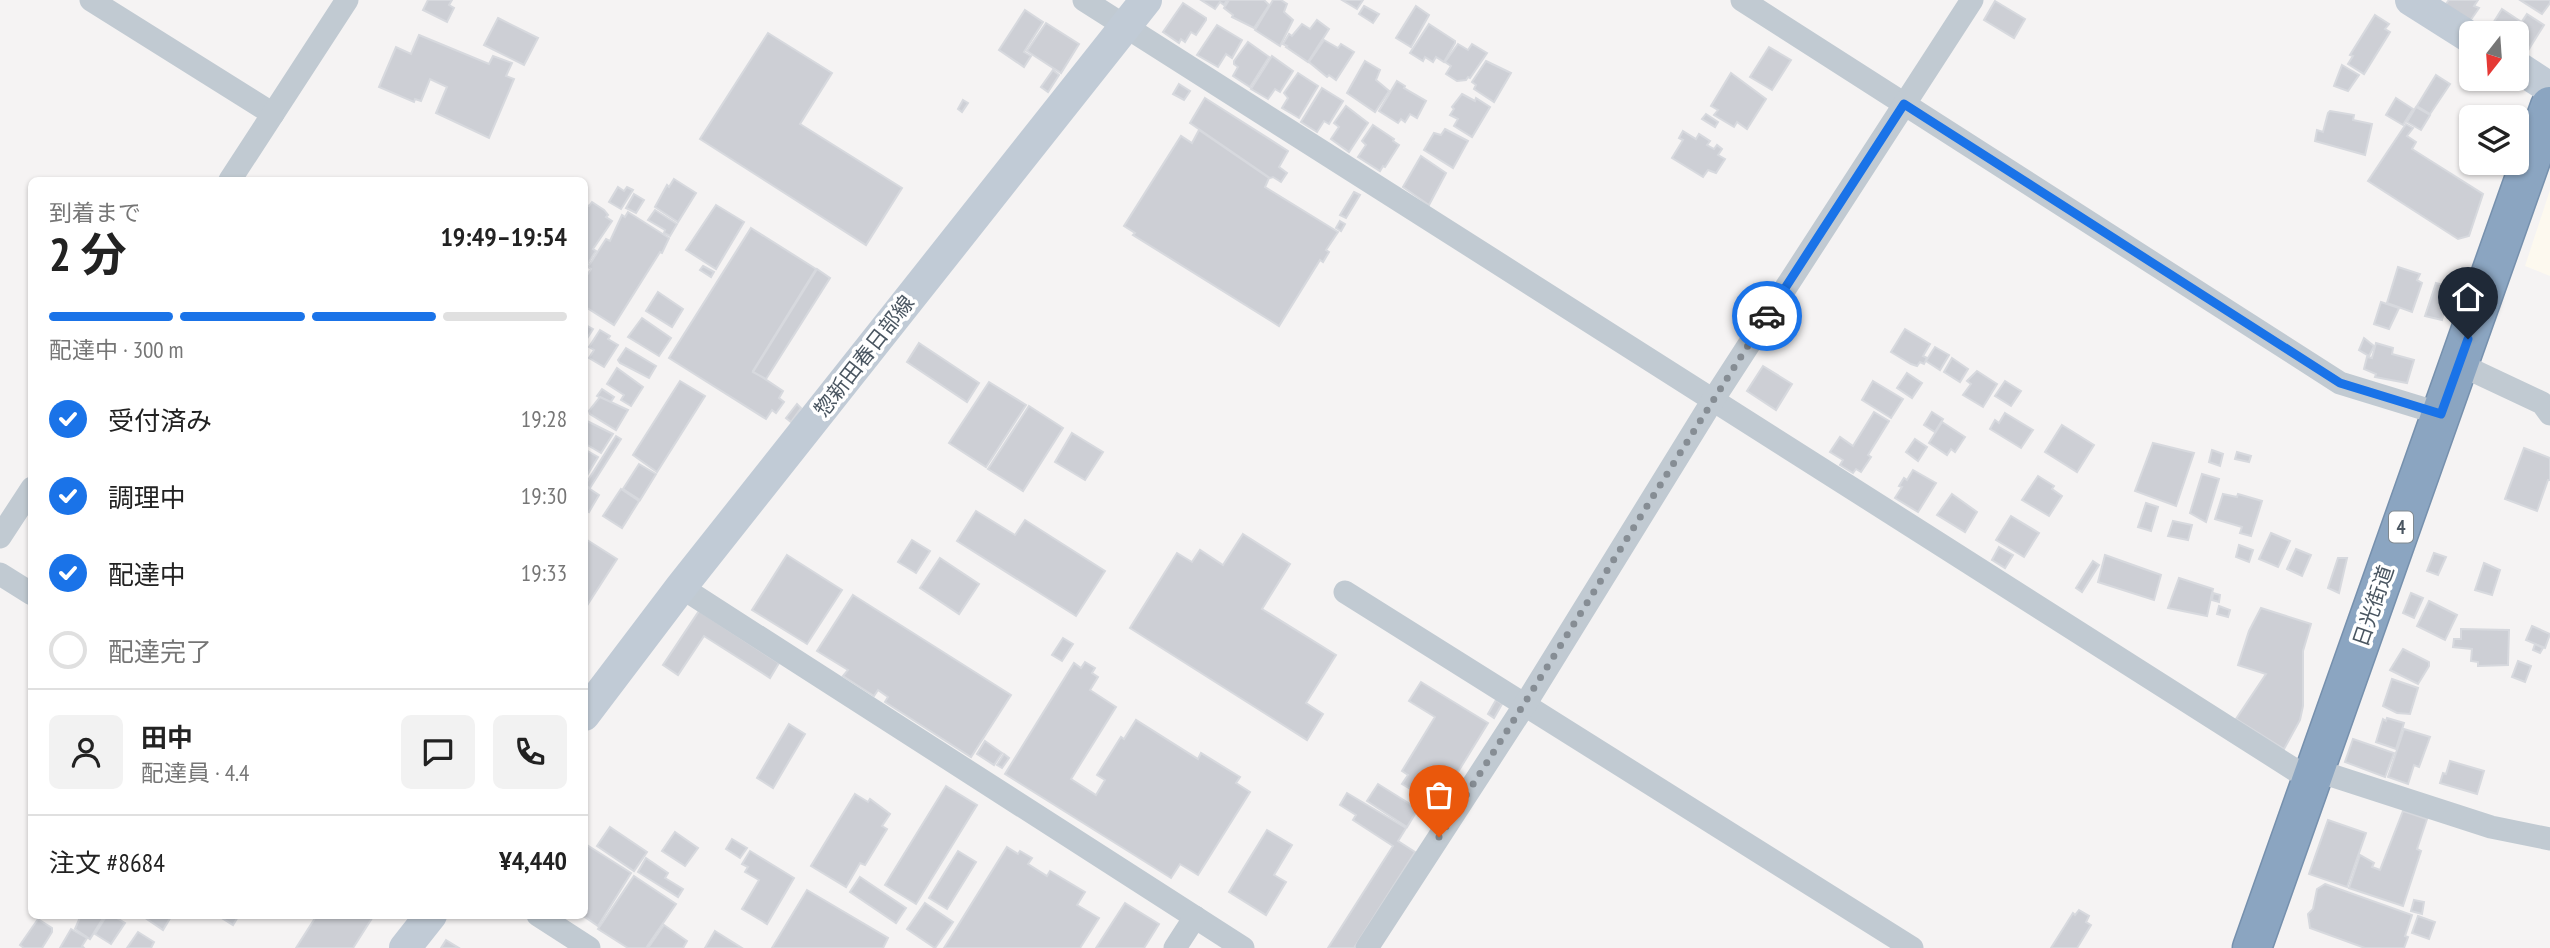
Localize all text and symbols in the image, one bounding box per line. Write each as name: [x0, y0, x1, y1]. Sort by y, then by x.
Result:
north arrow: [2459, 21, 2529, 91]
map controls: [2459, 21, 2529, 175]
button: layers: [2459, 105, 2529, 175]
text: 到着まで: [49, 198, 141, 227]
text: 19:49–19:54: [440, 220, 567, 253]
text: 2 分: [49, 224, 126, 284]
pin: [2438, 267, 2498, 339]
icon: home: [2449, 278, 2487, 316]
courier: [1732, 281, 1802, 351]
street label: 惣新田春日部線: [808, 290, 920, 422]
icon: car: [1748, 297, 1786, 335]
text: 配達中 · 300 m: [49, 335, 184, 364]
icon: check: [49, 400, 87, 438]
text: 受付済み: [108, 404, 212, 437]
text: 19:28: [521, 404, 567, 433]
icon: check: [49, 477, 87, 515]
text: 調理中: [108, 481, 186, 514]
text: 19:30: [521, 481, 567, 510]
road number: 4: [2389, 512, 2413, 542]
icon: check: [49, 554, 87, 592]
text: 配達中: [108, 558, 186, 591]
text: 19:33: [521, 558, 567, 587]
street label: 日光街道: [2347, 562, 2399, 650]
text: 配達完了: [108, 635, 212, 668]
button: person: [49, 715, 123, 789]
button: chat: [401, 715, 475, 789]
button: phone: [493, 715, 567, 789]
text: 田中: [141, 721, 193, 754]
text: 配達員 · 4.4: [141, 758, 249, 787]
pin: [1409, 765, 1469, 837]
icon: bag: [1420, 776, 1458, 814]
text: ¥4,440: [499, 844, 567, 877]
text: 注文 #8684: [49, 846, 165, 879]

